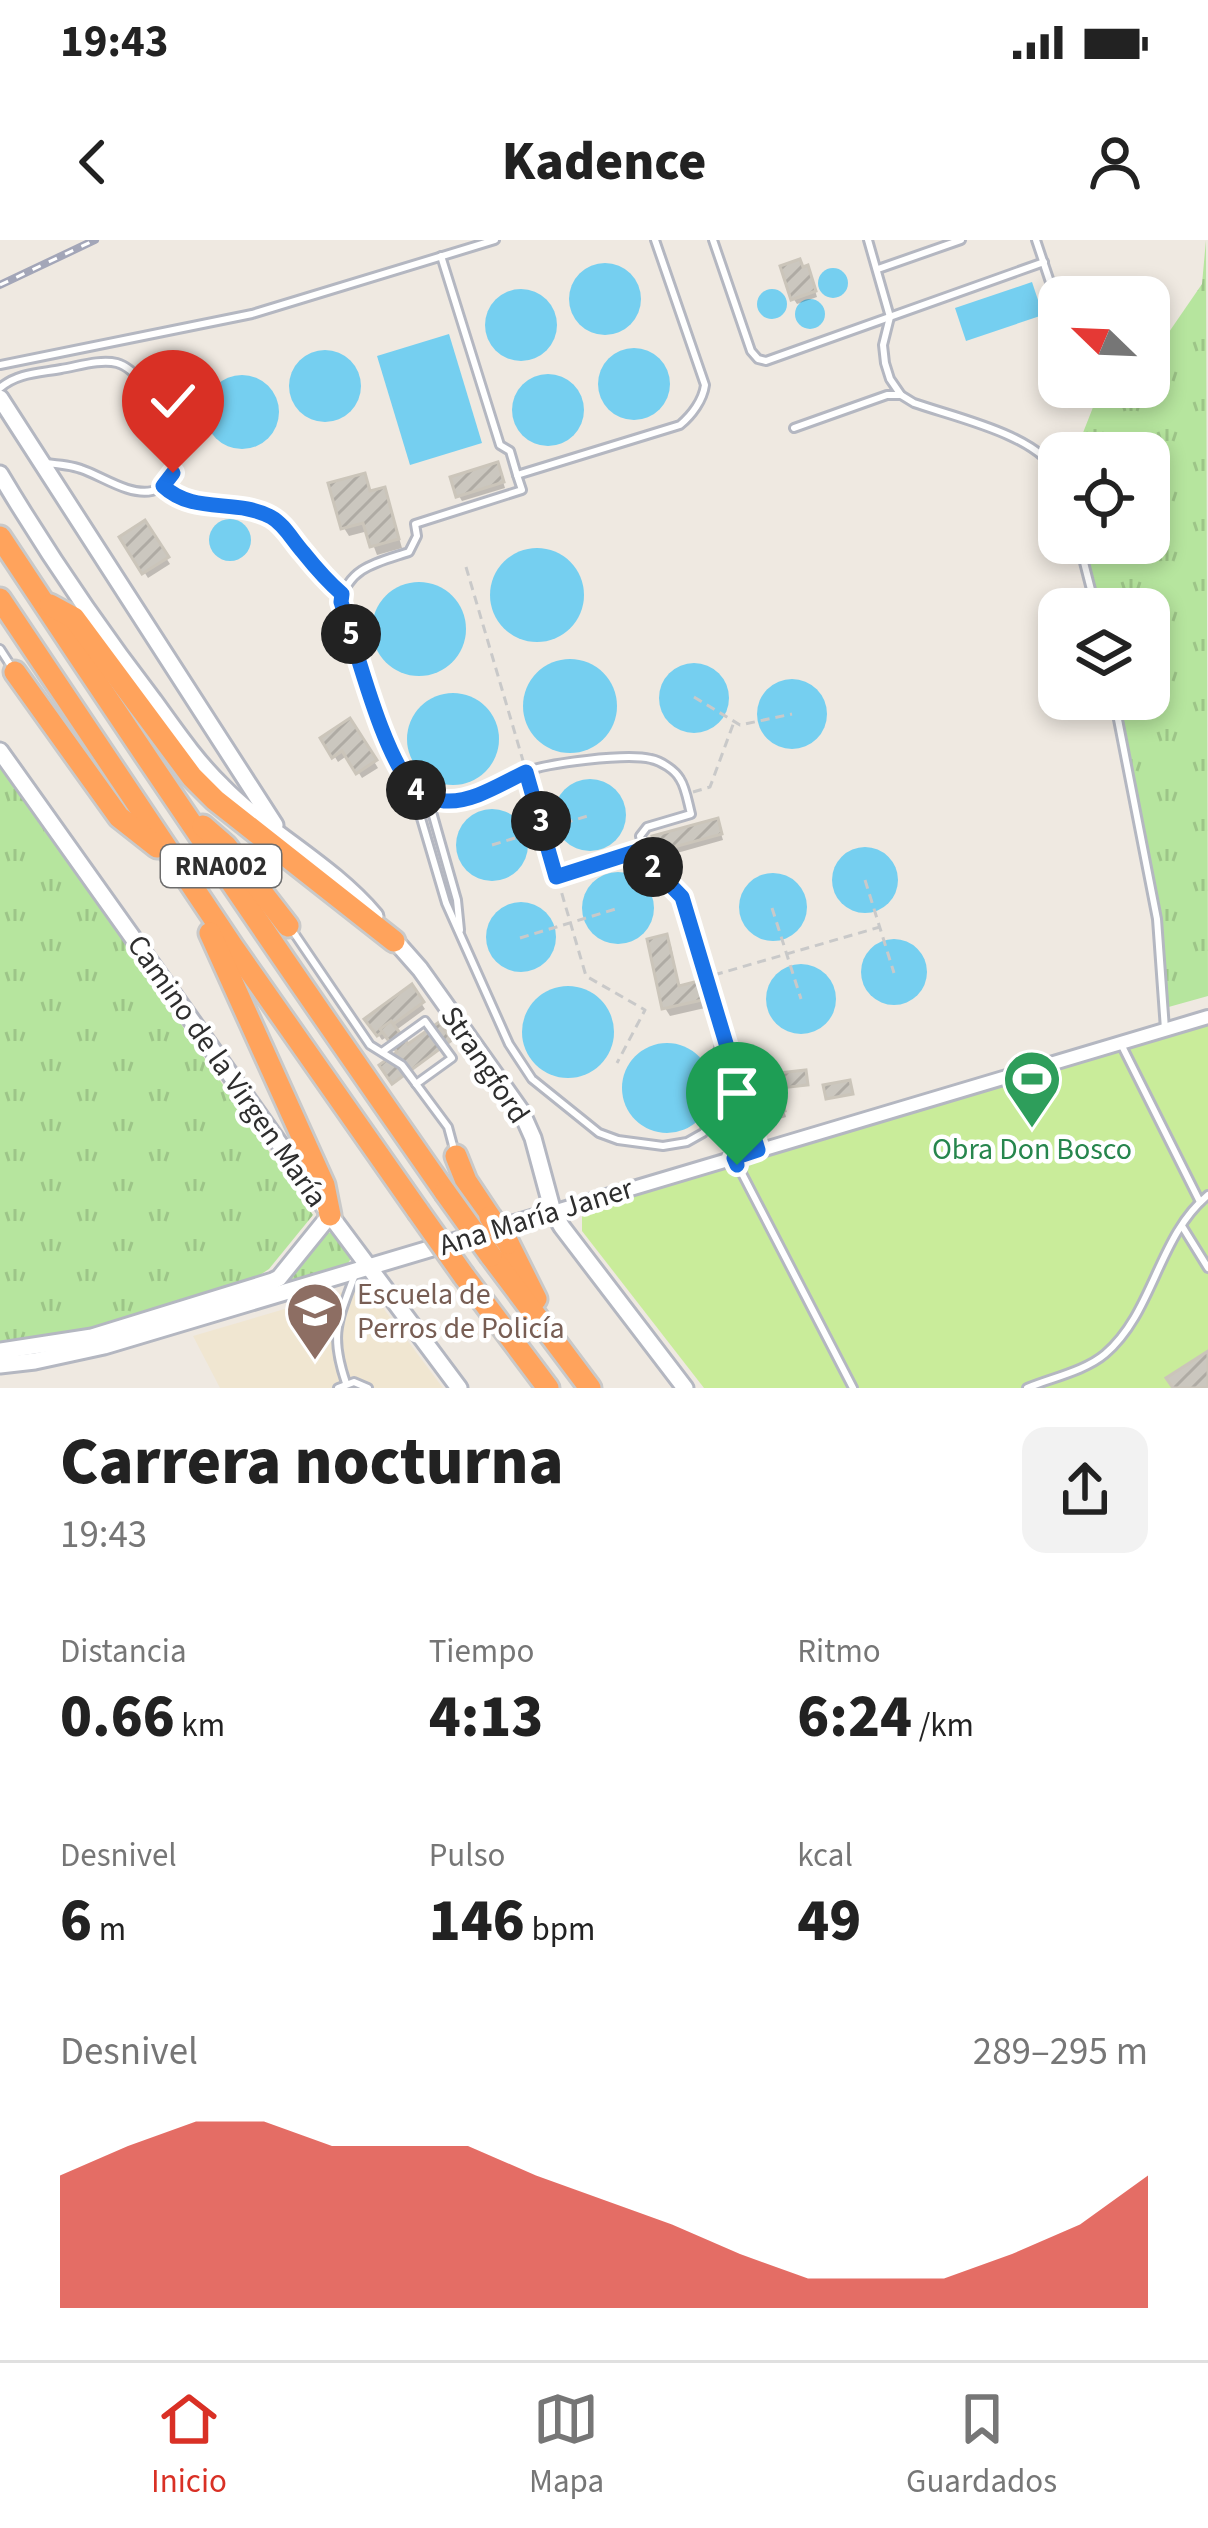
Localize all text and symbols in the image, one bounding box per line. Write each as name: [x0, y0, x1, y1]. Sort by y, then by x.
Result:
text: 19:43: [60, 10, 169, 74]
text: Kadence: [502, 124, 706, 201]
icon: back: [60, 129, 126, 195]
icon: person: [1082, 129, 1148, 195]
north arrow: [1038, 276, 1170, 408]
map controls: [1038, 276, 1170, 720]
pin: [122, 350, 224, 473]
icon: check: [140, 368, 206, 434]
button: locate: [1038, 432, 1170, 564]
button: layers: [1038, 588, 1170, 720]
pin: 5: [321, 604, 381, 664]
text: 5: [342, 610, 360, 657]
pin: 4: [386, 760, 446, 820]
text: 4: [407, 766, 425, 813]
pin: 3: [511, 791, 571, 851]
text: 3: [532, 797, 550, 844]
pin: 2: [623, 837, 683, 897]
text: 2: [644, 843, 662, 890]
road number: RNA002: [161, 845, 281, 887]
street label: Camino de la Virgen María: [116, 926, 338, 1216]
street label: Strangford: [430, 998, 540, 1132]
pin: [686, 1042, 788, 1165]
sports icon: Obra Don Bosco: [1001, 1048, 1063, 1130]
icon: arrive: [704, 1060, 770, 1126]
place label: Obra Don Bosco: [932, 1128, 1132, 1171]
street label: Ana María Janer: [434, 1167, 639, 1267]
place label: Escuela de Perros de Policía: [357, 1273, 565, 1350]
school or university icon: Escuela de Perros de Policía: [284, 1280, 346, 1362]
text: Carrera nocturna: [60, 1415, 564, 1509]
button: share: [1022, 1427, 1148, 1553]
text: 19:43: [60, 1507, 147, 1563]
text: Distancia: [60, 1628, 187, 1675]
text: Tiempo: [429, 1628, 534, 1675]
text: Ritmo: [797, 1628, 881, 1675]
text: 0.66: [60, 1675, 175, 1760]
text: 4:13: [429, 1675, 543, 1760]
text: 6:24: [797, 1675, 912, 1760]
text: km: [175, 1702, 225, 1749]
text: /km: [912, 1702, 974, 1749]
text: Desnivel: [60, 1832, 177, 1879]
text: Pulso: [429, 1832, 505, 1879]
text: kcal: [797, 1832, 853, 1879]
text: 6: [60, 1879, 92, 1964]
text: 146: [429, 1879, 525, 1964]
text: 49: [797, 1879, 861, 1964]
text: m: [92, 1906, 126, 1953]
text: bpm: [525, 1906, 595, 1953]
text: Desnivel: [60, 2024, 198, 2080]
text: 289–295 m: [973, 2024, 1148, 2080]
tab: Inicio: [151, 2386, 227, 2505]
tab: Mapa: [529, 2386, 604, 2505]
tab: Guardados: [906, 2386, 1057, 2505]

